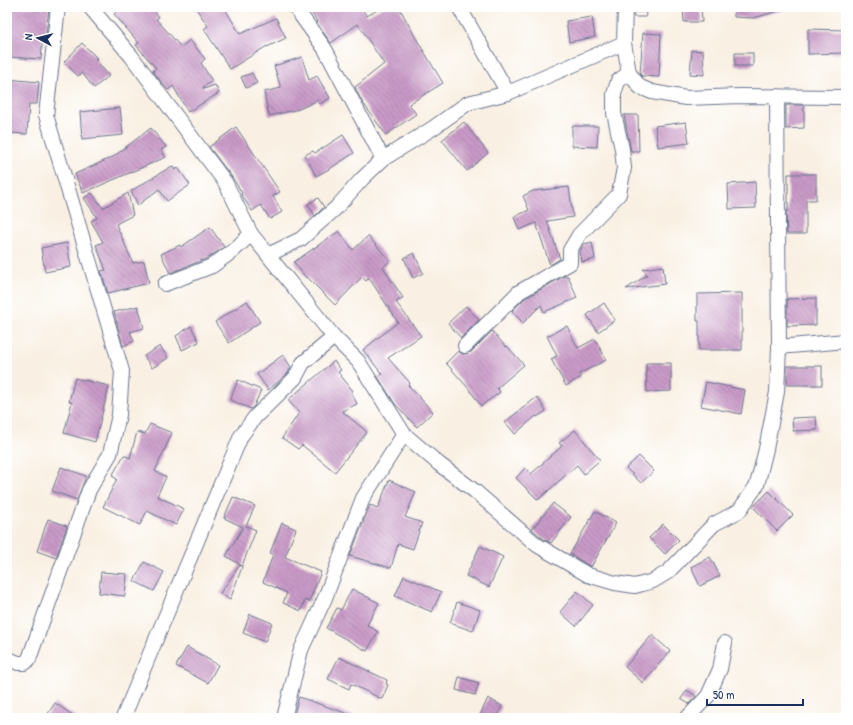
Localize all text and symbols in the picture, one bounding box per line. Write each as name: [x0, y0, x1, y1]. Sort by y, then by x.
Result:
north arrow: [18, 18, 58, 58]
text: N: [21, 33, 35, 41]
scale bar: [707, 681, 803, 707]
text: 50 m: [713, 686, 734, 703]

